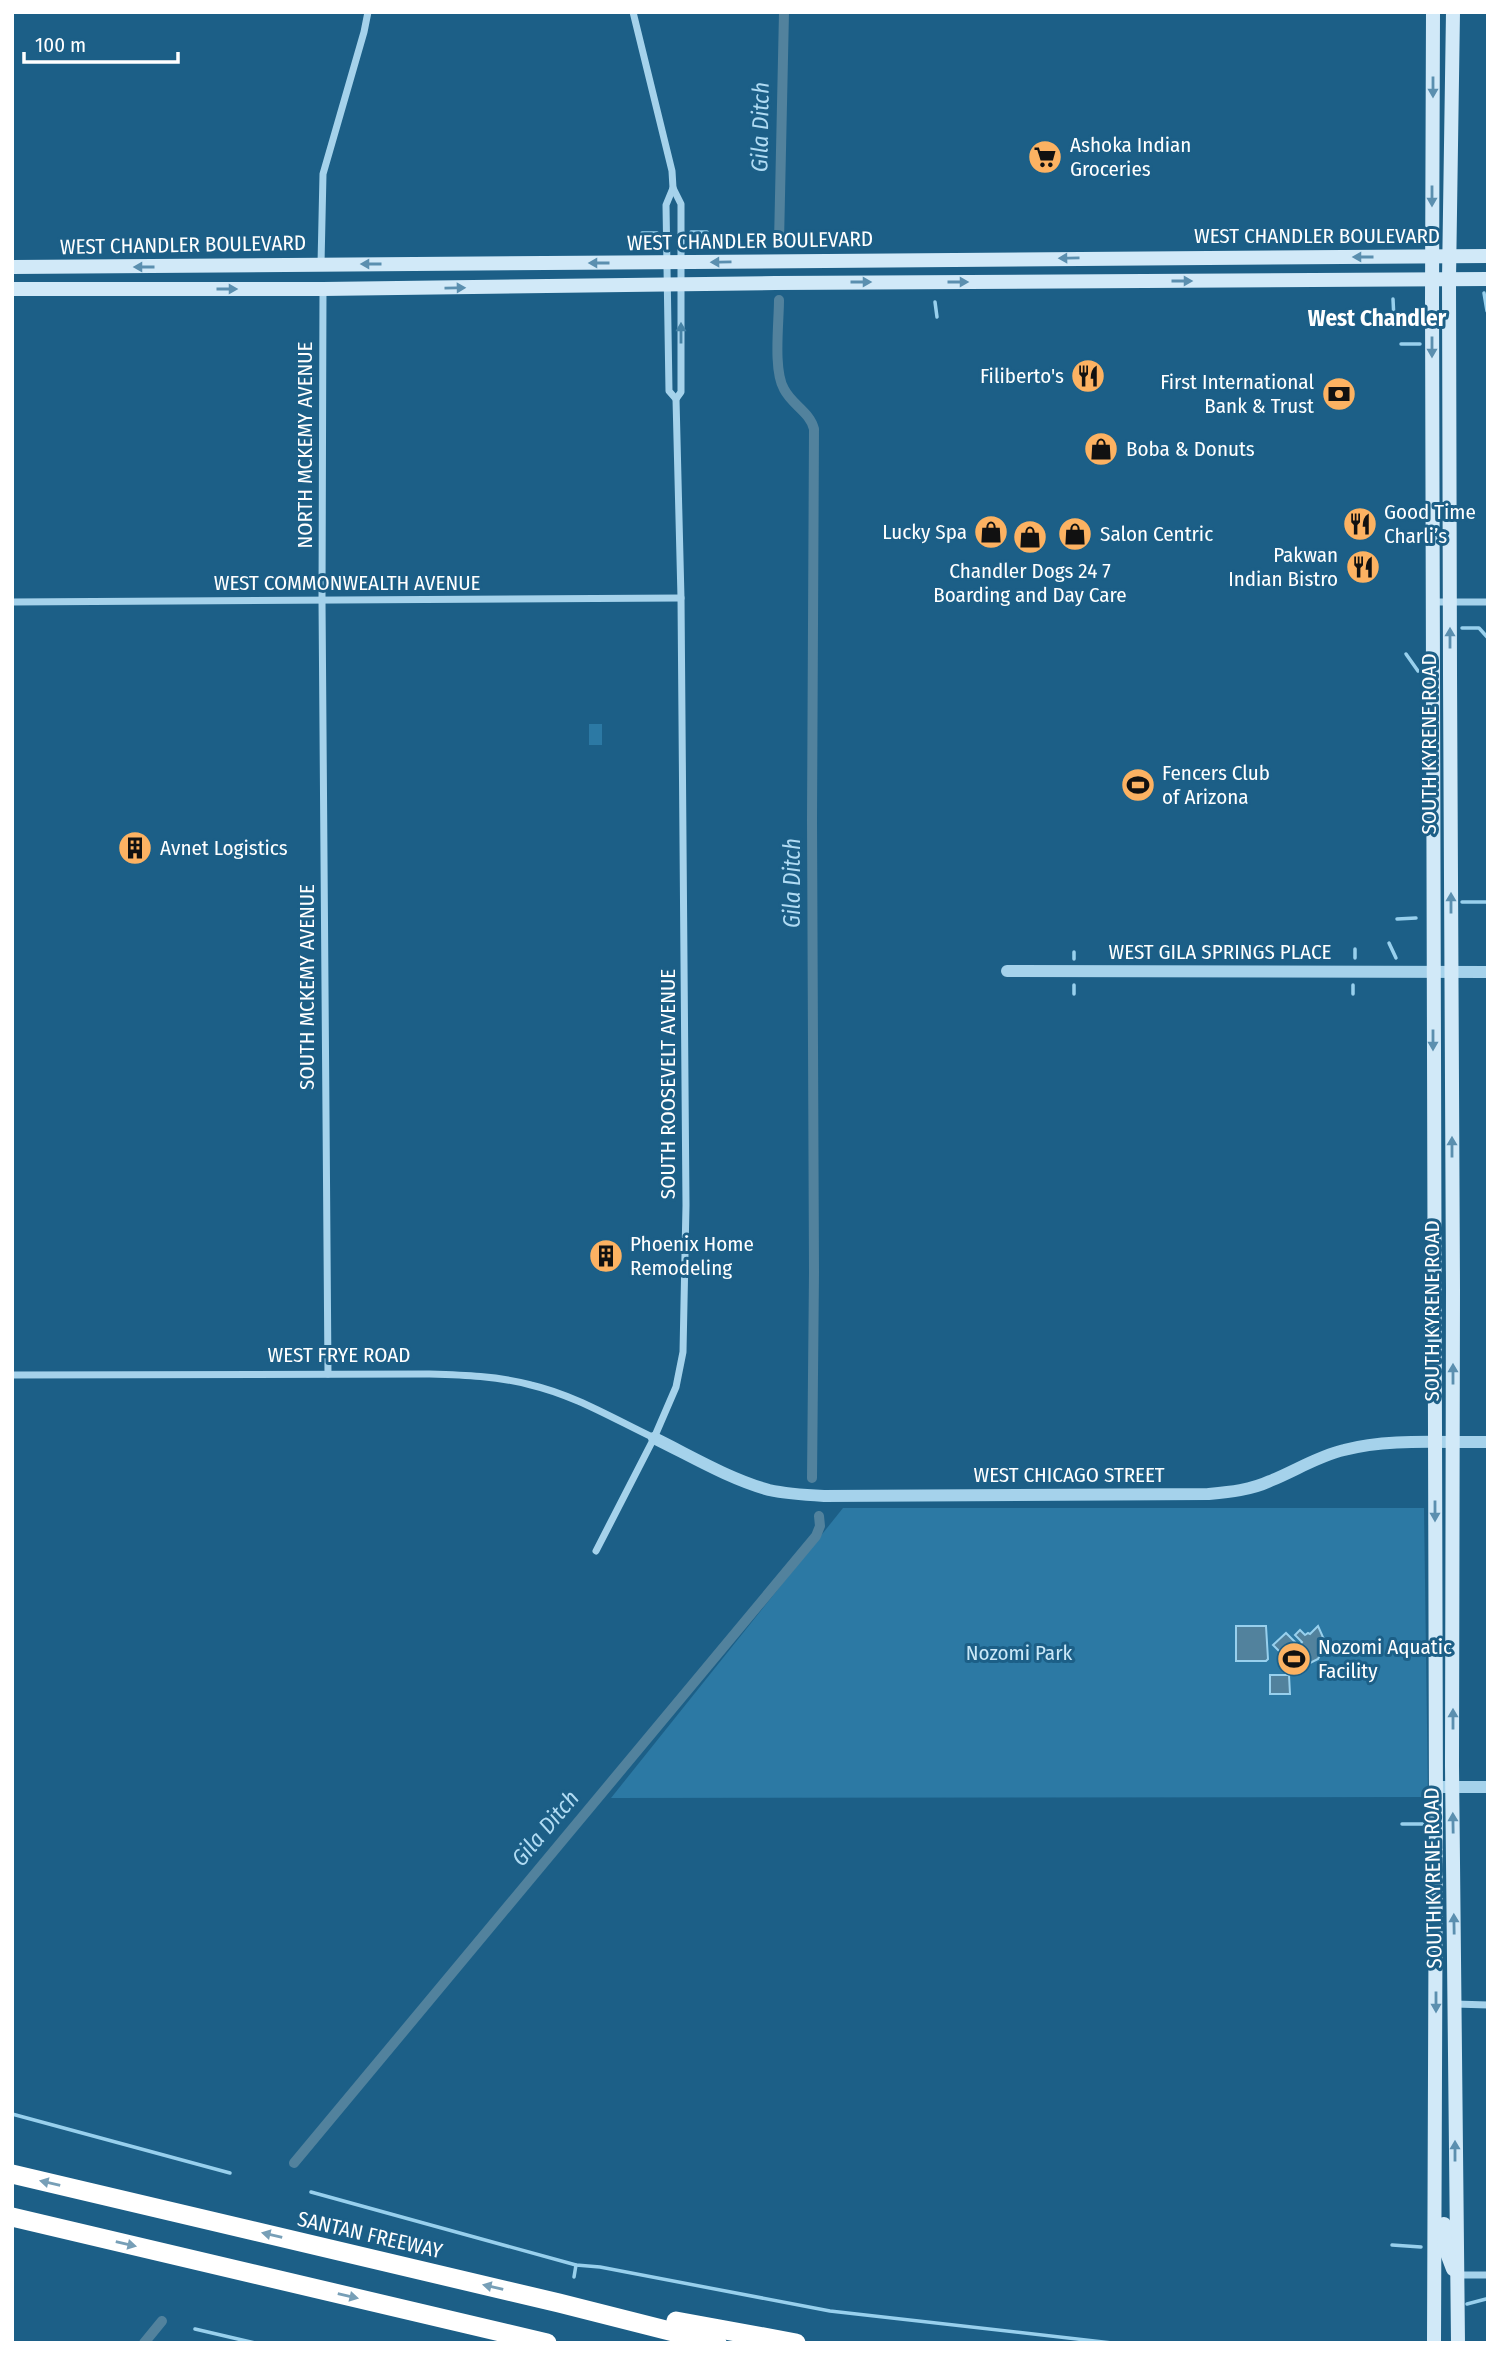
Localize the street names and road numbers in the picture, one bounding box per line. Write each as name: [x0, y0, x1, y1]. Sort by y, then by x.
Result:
street label: WEST CHANDLER BOULEVARD: [1194, 223, 1440, 249]
street label: WEST CHANDLER BOULEVARD: [627, 226, 873, 256]
street label: WEST CHANDLER BOULEVARD: [60, 230, 306, 260]
street label: NORTH MCKEMY AVENUE: [292, 341, 318, 548]
street label: WEST COMMONWEALTH AVENUE: [214, 570, 480, 596]
street label: SOUTH KYRENE ROAD: [1416, 653, 1442, 835]
street label: SOUTH MCKEMY AVENUE: [294, 884, 320, 1090]
street label: WEST GILA SPRINGS PLACE: [1109, 939, 1332, 965]
street label: SOUTH ROOSEVELT AVENUE: [655, 969, 681, 1199]
street label: SOUTH KYRENE ROAD: [1419, 1220, 1445, 1402]
street label: WEST FRYE ROAD: [268, 1342, 410, 1368]
street label: WEST CHICAGO STREET: [973, 1462, 1165, 1488]
street label: SOUTH KYRENE ROAD: [1418, 1787, 1448, 1969]
street label: SANTAN FREEWAY: [295, 2206, 446, 2264]

